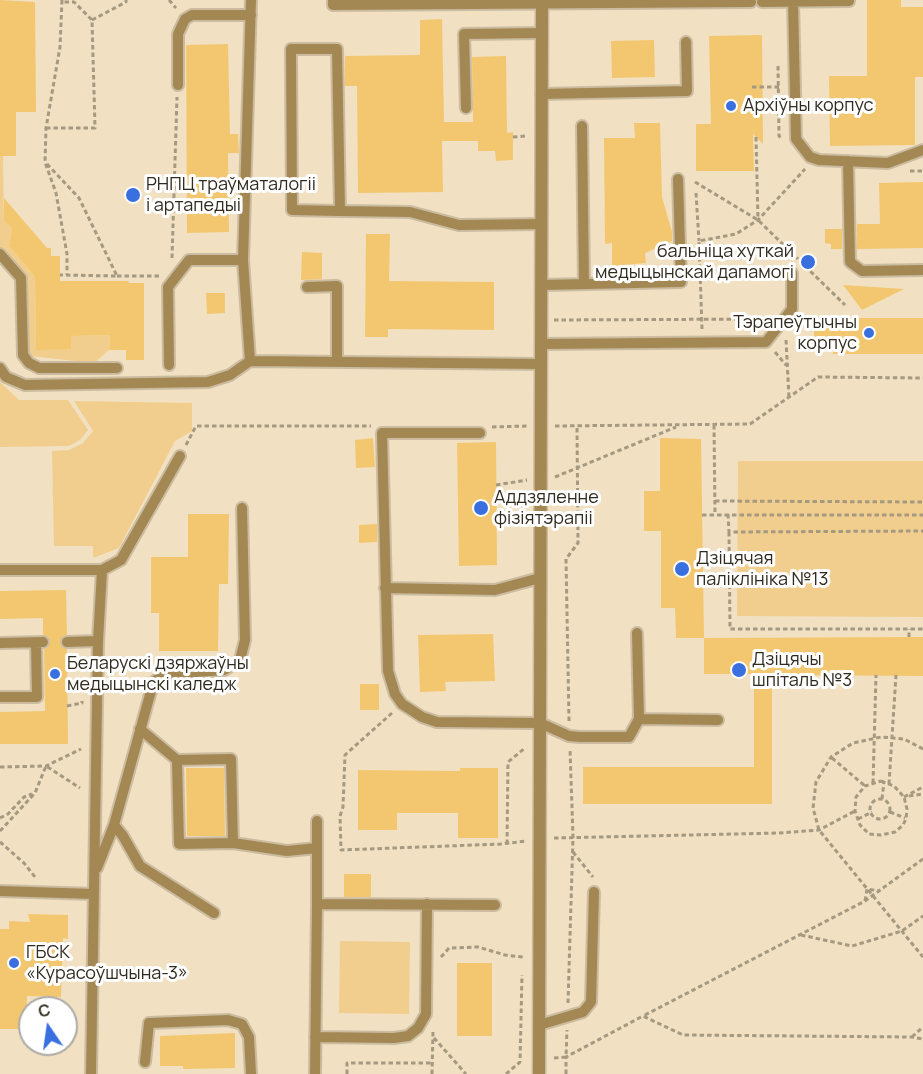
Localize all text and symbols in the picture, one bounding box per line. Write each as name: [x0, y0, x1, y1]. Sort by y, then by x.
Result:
place label: Архіўны корпус: [743, 95, 874, 117]
marker: Архіўны корпус: [724, 99, 738, 113]
place label: РНПЦ траўматалогіі і артапедыі: [146, 174, 316, 216]
marker: РНПЦ траўматалогіі і артапедыі: [124, 186, 142, 204]
place label: бальніца хуткай медыцынскай дапамогі: [595, 241, 794, 284]
marker: бальніца хуткай медыцынскай дапамогі: [799, 253, 817, 271]
place label: Тэрапеўтычны корпус: [733, 312, 857, 354]
marker: Тэрапеўтычны корпус: [862, 326, 876, 340]
place label: Аддзяленне фізіятэрапіі: [494, 487, 599, 530]
marker: Аддзяленне фізіятэрапіі: [472, 499, 490, 517]
place label: Дзіцячая паліклініка №13: [696, 548, 828, 590]
marker: Дзіцячая паліклініка №13: [673, 560, 691, 578]
place label: Дзіцячы шпіталь №3: [752, 649, 852, 692]
place label: Беларускі дзяржаўны медыцынскі каледж: [67, 653, 249, 696]
marker: Дзіцячы шпіталь №3: [730, 661, 748, 679]
marker: Беларускі дзяржаўны медыцынскі каледж: [48, 667, 62, 681]
place label: ГБСК «Курасоўшчына-3»: [26, 942, 188, 984]
marker: ГБСК «Курасоўшчына-3»: [7, 956, 21, 970]
north arrow: [18, 996, 78, 1056]
text: С: [36, 998, 53, 1022]

